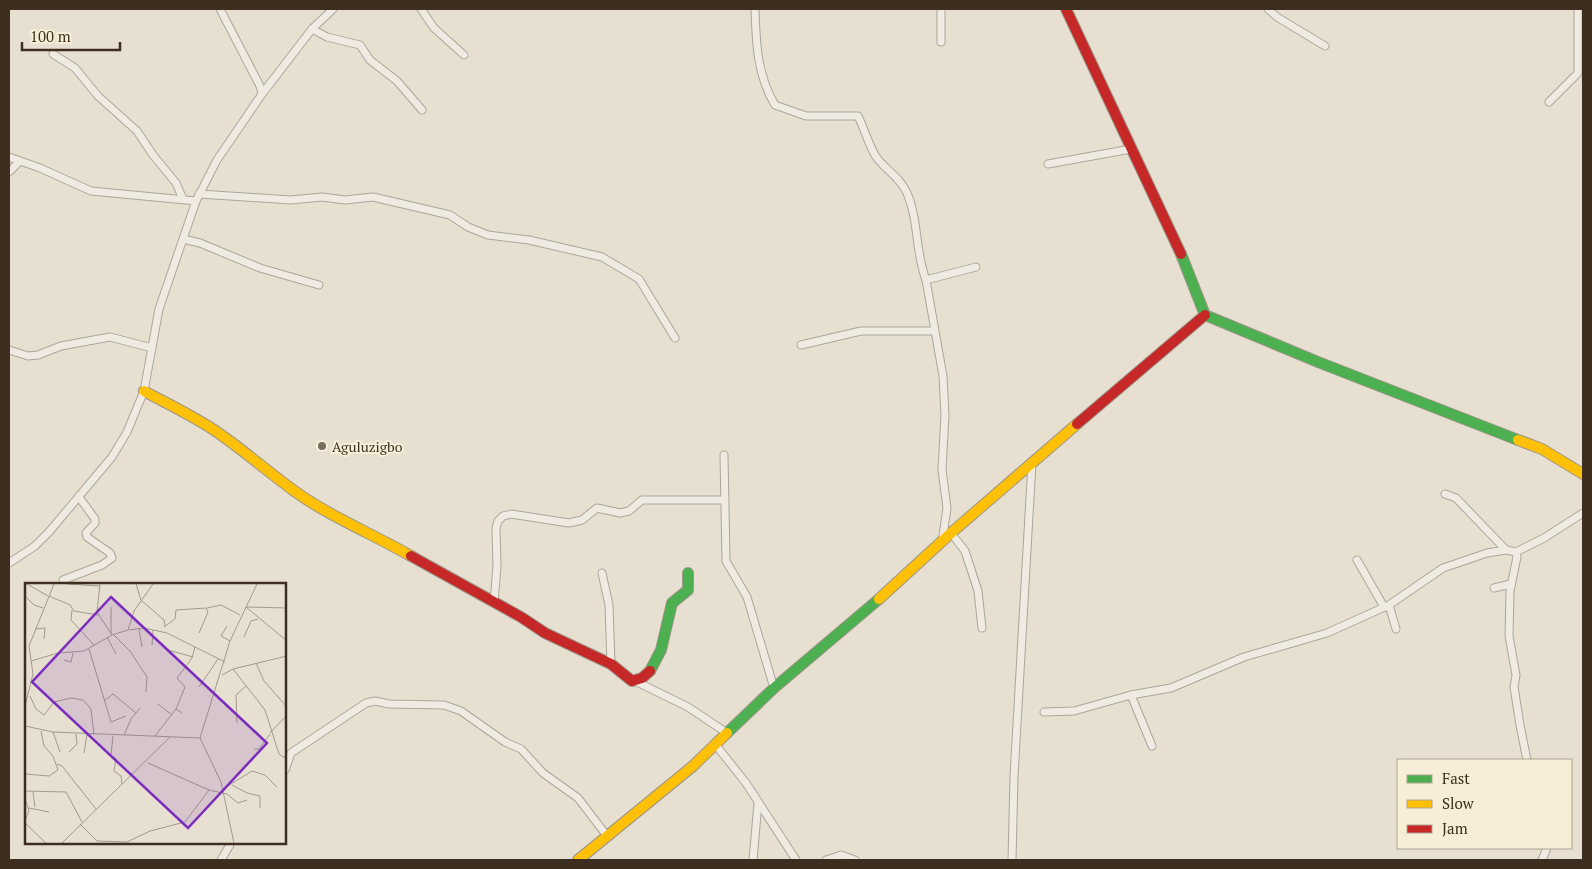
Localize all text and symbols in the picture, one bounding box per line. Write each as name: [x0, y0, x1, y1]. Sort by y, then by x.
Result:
scale bar: [22, 20, 120, 52]
text: 100 m: [30, 26, 71, 46]
place label: Aguluzigbo: [332, 437, 403, 456]
marker: Aguluzigbo: [316, 440, 328, 452]
inset map: [25, 583, 286, 844]
legend: [1397, 759, 1572, 849]
text: Fast: [1442, 768, 1470, 788]
text: Slow: [1442, 793, 1475, 813]
text: Jam: [1442, 818, 1468, 838]

